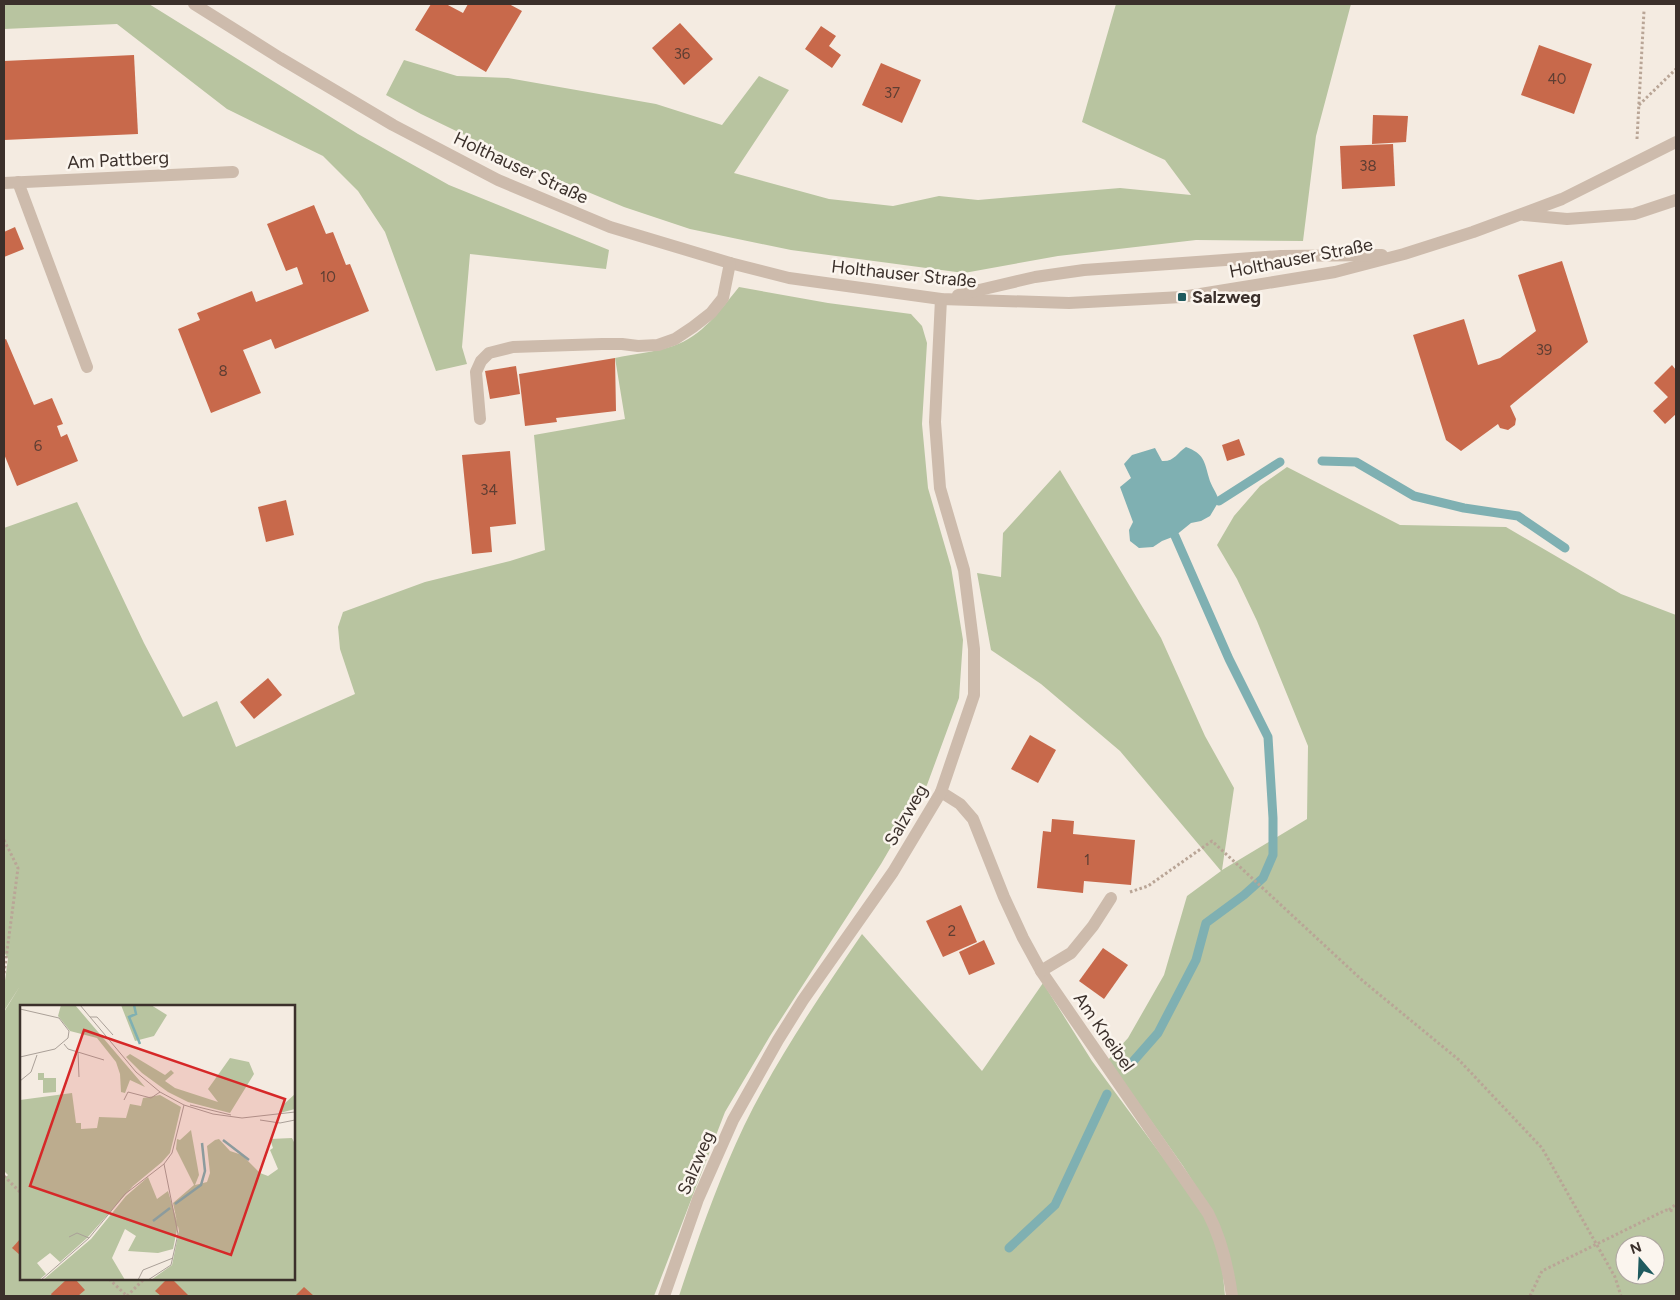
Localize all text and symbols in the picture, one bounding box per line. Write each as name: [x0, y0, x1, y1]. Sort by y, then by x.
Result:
house number: 36: [674, 45, 691, 63]
house number: 40: [1548, 70, 1566, 88]
house number: 37: [884, 84, 900, 102]
street label: Holthauser Straße: [450, 127, 592, 209]
street label: Am Pattberg: [66, 146, 170, 174]
house number: 38: [1359, 157, 1377, 175]
street label: Holthauser Straße: [1227, 233, 1375, 283]
street label: Holthauser Straße: [830, 255, 978, 293]
house number: 10: [320, 268, 336, 286]
place label: Salzweg: [1192, 286, 1261, 308]
marker: Salzweg: [1176, 291, 1188, 303]
house number: 39: [1536, 341, 1552, 359]
house number: 8: [218, 362, 228, 380]
house number: 6: [34, 437, 43, 455]
house number: 34: [480, 481, 498, 499]
street label: Salzweg: [880, 780, 932, 850]
house number: 1: [1084, 851, 1090, 869]
house number: 2: [948, 922, 956, 940]
street label: Am Kneibel: [1069, 988, 1139, 1076]
inset map: [20, 1005, 295, 1280]
street label: Salzweg: [673, 1128, 719, 1198]
north arrow: [1615, 1235, 1665, 1285]
text: N: [1628, 1238, 1644, 1258]

